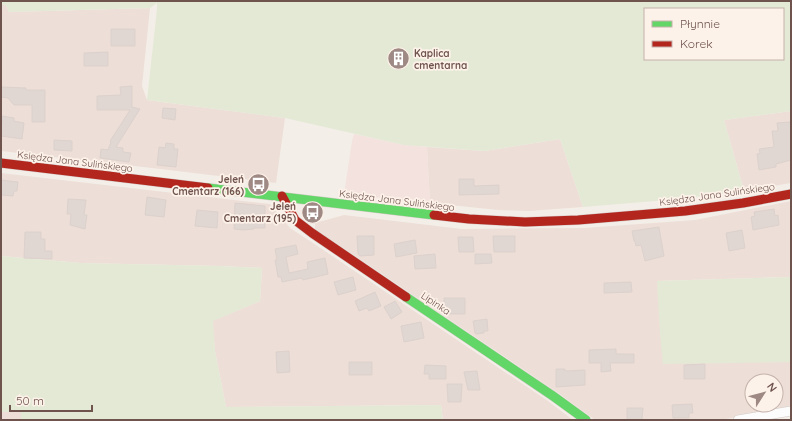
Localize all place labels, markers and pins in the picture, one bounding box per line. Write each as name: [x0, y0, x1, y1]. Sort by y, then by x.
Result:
building icon: Kaplica cmentarna: [386, 46, 412, 72]
place label: Kaplica cmentarna: [414, 47, 467, 72]
bus stop icon: Jeleń Cmentarz (166): [246, 172, 272, 198]
place label: Jeleń Cmentarz (166): [172, 173, 244, 198]
bus stop icon: Jeleń Cmentarz (195): [299, 199, 325, 225]
place label: Jeleń Cmentarz (195): [224, 200, 296, 225]

